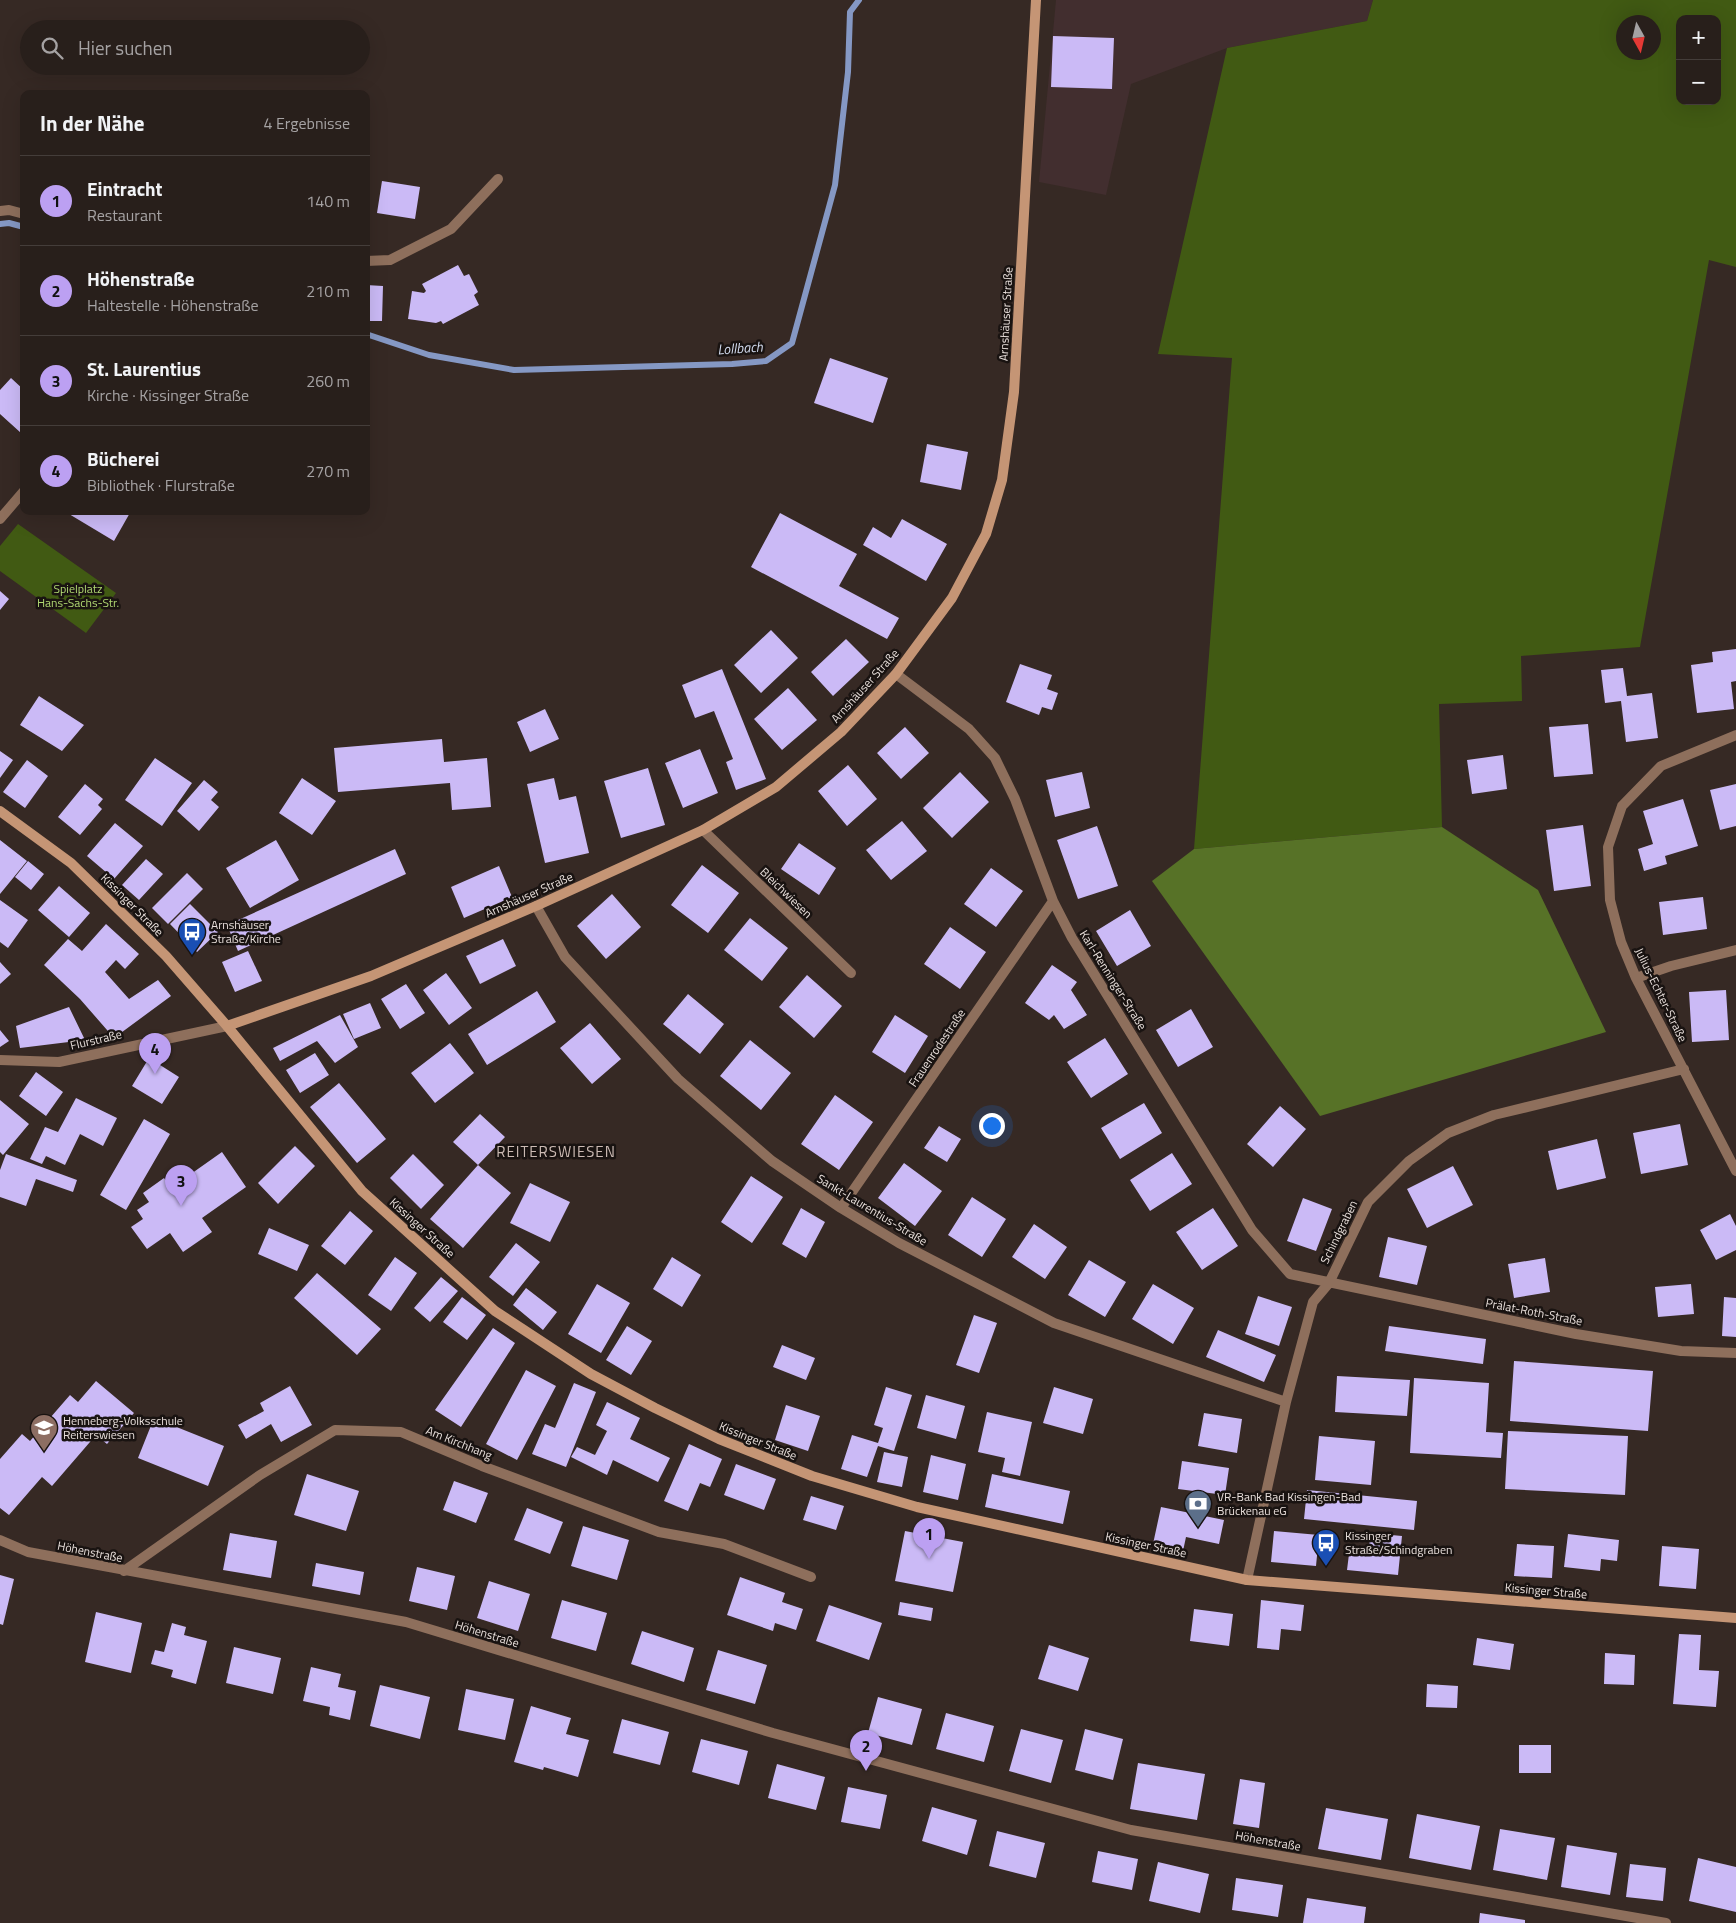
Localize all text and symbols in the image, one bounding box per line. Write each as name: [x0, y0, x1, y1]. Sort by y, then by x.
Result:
north arrow: [1616, 15, 1661, 60]
map controls: [1676, 15, 1721, 105]
button: +: [1676, 15, 1721, 60]
search box: [20, 20, 370, 75]
text: Hier suchen: [78, 33, 173, 62]
icon: search: [38, 34, 66, 62]
button: −: [1676, 60, 1721, 105]
text: In der Nähe: [40, 107, 145, 139]
text: 4 Ergebnisse: [263, 111, 350, 135]
text: Eintracht: [87, 174, 163, 203]
text: 1: [52, 189, 60, 213]
text: 140 m: [306, 189, 350, 213]
text: Restaurant: [87, 203, 162, 227]
text: Höhenstraße: [87, 264, 195, 293]
street label: Arnshäuser Straße: [994, 266, 1017, 362]
text: 2: [52, 279, 60, 303]
text: 210 m: [306, 279, 350, 303]
text: Haltestelle · Höhenstraße: [87, 293, 259, 317]
water label: Lollbach: [717, 335, 764, 360]
text: St. Laurentius: [87, 354, 201, 383]
text: 3: [52, 369, 60, 393]
text: 260 m: [306, 369, 350, 393]
text: Kirche · Kissinger Straße: [87, 383, 249, 407]
text: Bücherei: [87, 444, 159, 473]
text: 4: [52, 459, 60, 483]
text: 270 m: [306, 459, 350, 483]
text: Bibliothek · Flurstraße: [87, 473, 235, 497]
park label: Spielplatz Hans-Sachs-Str.: [37, 579, 119, 612]
street label: Arnshäuser Straße: [826, 644, 903, 727]
street label: Bleichwiesen: [756, 863, 817, 923]
street label: Arnshäuser Straße: [482, 867, 576, 922]
street label: Kissinger Straße: [96, 869, 168, 941]
place label: Arnshäuser Straße/Kirche: [211, 915, 281, 948]
bus stop icon: Arnshäuser Straße/Kirche: [177, 917, 207, 956]
street label: Karl-Renninger-Straße: [1075, 926, 1152, 1033]
street label: Julius-Echter-Straße: [1630, 944, 1693, 1045]
street label: Frauenrodestraße: [903, 1005, 970, 1091]
street label: Flurstraße: [68, 1024, 124, 1055]
pin: 4: [139, 1033, 171, 1074]
your location: [979, 1113, 1005, 1139]
district label: REITERSWIESEN: [496, 1140, 616, 1163]
pin: 3: [165, 1165, 197, 1206]
street label: Sankt-Laurentius-Straße: [813, 1169, 931, 1250]
street label: Kissinger Straße: [385, 1193, 459, 1262]
street label: Schindgraben: [1315, 1197, 1362, 1267]
street label: Prälat-Roth-Straße: [1484, 1293, 1584, 1330]
place label: Henneberg-Volksschule Reiterswiesen: [63, 1411, 183, 1444]
school or university icon: Henneberg-Volksschule Reiterswiesen: [29, 1413, 59, 1452]
street label: Kissinger Straße: [716, 1416, 800, 1465]
street label: Am Kirchhang: [423, 1421, 495, 1464]
place label: VR-Bank Bad Kissingen-Bad Brückenau eG: [1217, 1487, 1361, 1520]
bank icon: VR-Bank Bad Kissingen-Bad Brückenau eG: [1183, 1489, 1213, 1528]
pin: 1: [913, 1518, 945, 1559]
place label: Kissinger Straße/Schindgraben: [1345, 1526, 1452, 1559]
street label: Kissinger Straße: [1104, 1527, 1188, 1562]
bus stop icon: Kissinger Straße/Schindgraben: [1311, 1528, 1341, 1567]
street label: Höhenstraße: [56, 1536, 124, 1567]
street label: Kissinger Straße: [1504, 1577, 1588, 1604]
street label: Höhenstraße: [453, 1615, 522, 1652]
pin: 2: [850, 1730, 882, 1771]
street label: Höhenstraße: [1234, 1825, 1302, 1856]

